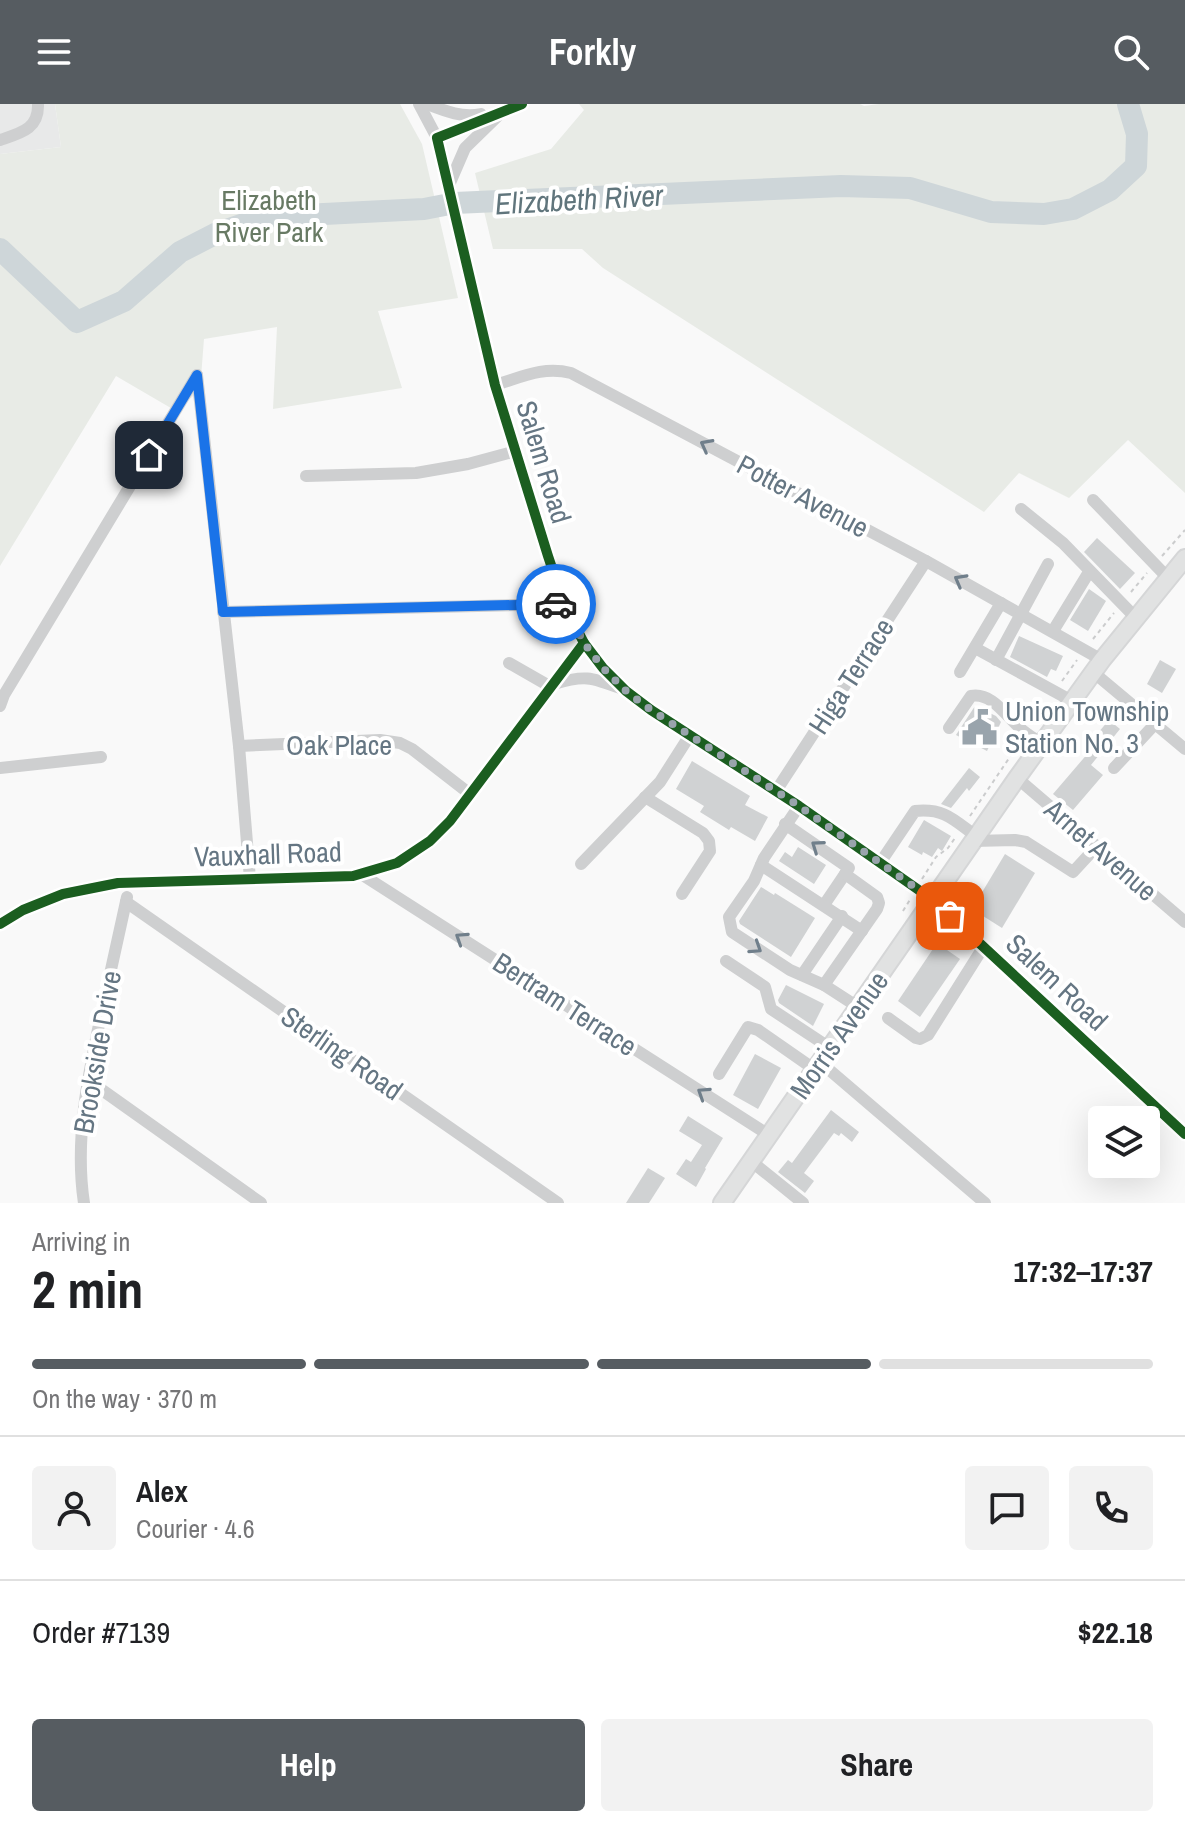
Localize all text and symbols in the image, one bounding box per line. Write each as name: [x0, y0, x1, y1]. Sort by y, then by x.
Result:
text: Forkly: [549, 28, 636, 76]
icon: menu: [32, 30, 76, 74]
icon: search: [1109, 30, 1153, 74]
water label: Elizabeth River: [494, 175, 665, 223]
park label: Elizabeth River Park: [215, 181, 324, 251]
street label: Salem Road: [507, 396, 581, 528]
pin: [115, 421, 183, 489]
icon: home: [127, 433, 171, 477]
one-way arrow: [700, 440, 714, 455]
street label: Potter Avenue: [731, 445, 875, 547]
courier: [516, 564, 596, 644]
one-way arrow: [954, 575, 969, 590]
icon: car: [534, 582, 578, 626]
street label: Higa Terrace: [799, 611, 903, 741]
place label: Union Township Station No. 3: [1005, 692, 1169, 762]
public building icon: Union Township Station No. 3: [960, 708, 998, 746]
street label: Oak Place: [286, 726, 392, 764]
street label: Arnet Avenue: [1036, 790, 1165, 909]
street label: Vauxhall Road: [194, 832, 342, 876]
one-way arrow: [812, 841, 826, 856]
pin: [916, 882, 984, 950]
icon: bag: [928, 894, 972, 938]
street label: Salem Road: [998, 925, 1116, 1039]
one-way arrow: [455, 932, 470, 947]
one-way arrow: [747, 939, 762, 954]
street label: Bertram Terrace: [486, 943, 644, 1065]
street label: Morris Avenue: [781, 964, 897, 1106]
street label: Brookside Drive: [64, 968, 130, 1136]
street label: Sterling Road: [274, 997, 410, 1109]
one-way arrow: [698, 1088, 712, 1103]
map controls: [1088, 1106, 1160, 1178]
button: layers: [1088, 1106, 1160, 1178]
text: Arriving in: [32, 1224, 130, 1259]
text: 17:32–17:37: [1014, 1251, 1153, 1291]
text: 2 min: [32, 1254, 143, 1324]
text: On the way · 370 m: [32, 1381, 217, 1416]
button: person: [32, 1466, 116, 1550]
button: chat: [965, 1466, 1049, 1550]
button: phone: [1069, 1466, 1153, 1550]
text: Alex: [136, 1471, 188, 1511]
text: Courier · 4.6: [136, 1511, 255, 1546]
text: Order #7139: [32, 1612, 170, 1652]
text: $22.18: [1078, 1612, 1153, 1652]
button: Help: [32, 1719, 585, 1811]
button: Share: [601, 1719, 1153, 1811]

